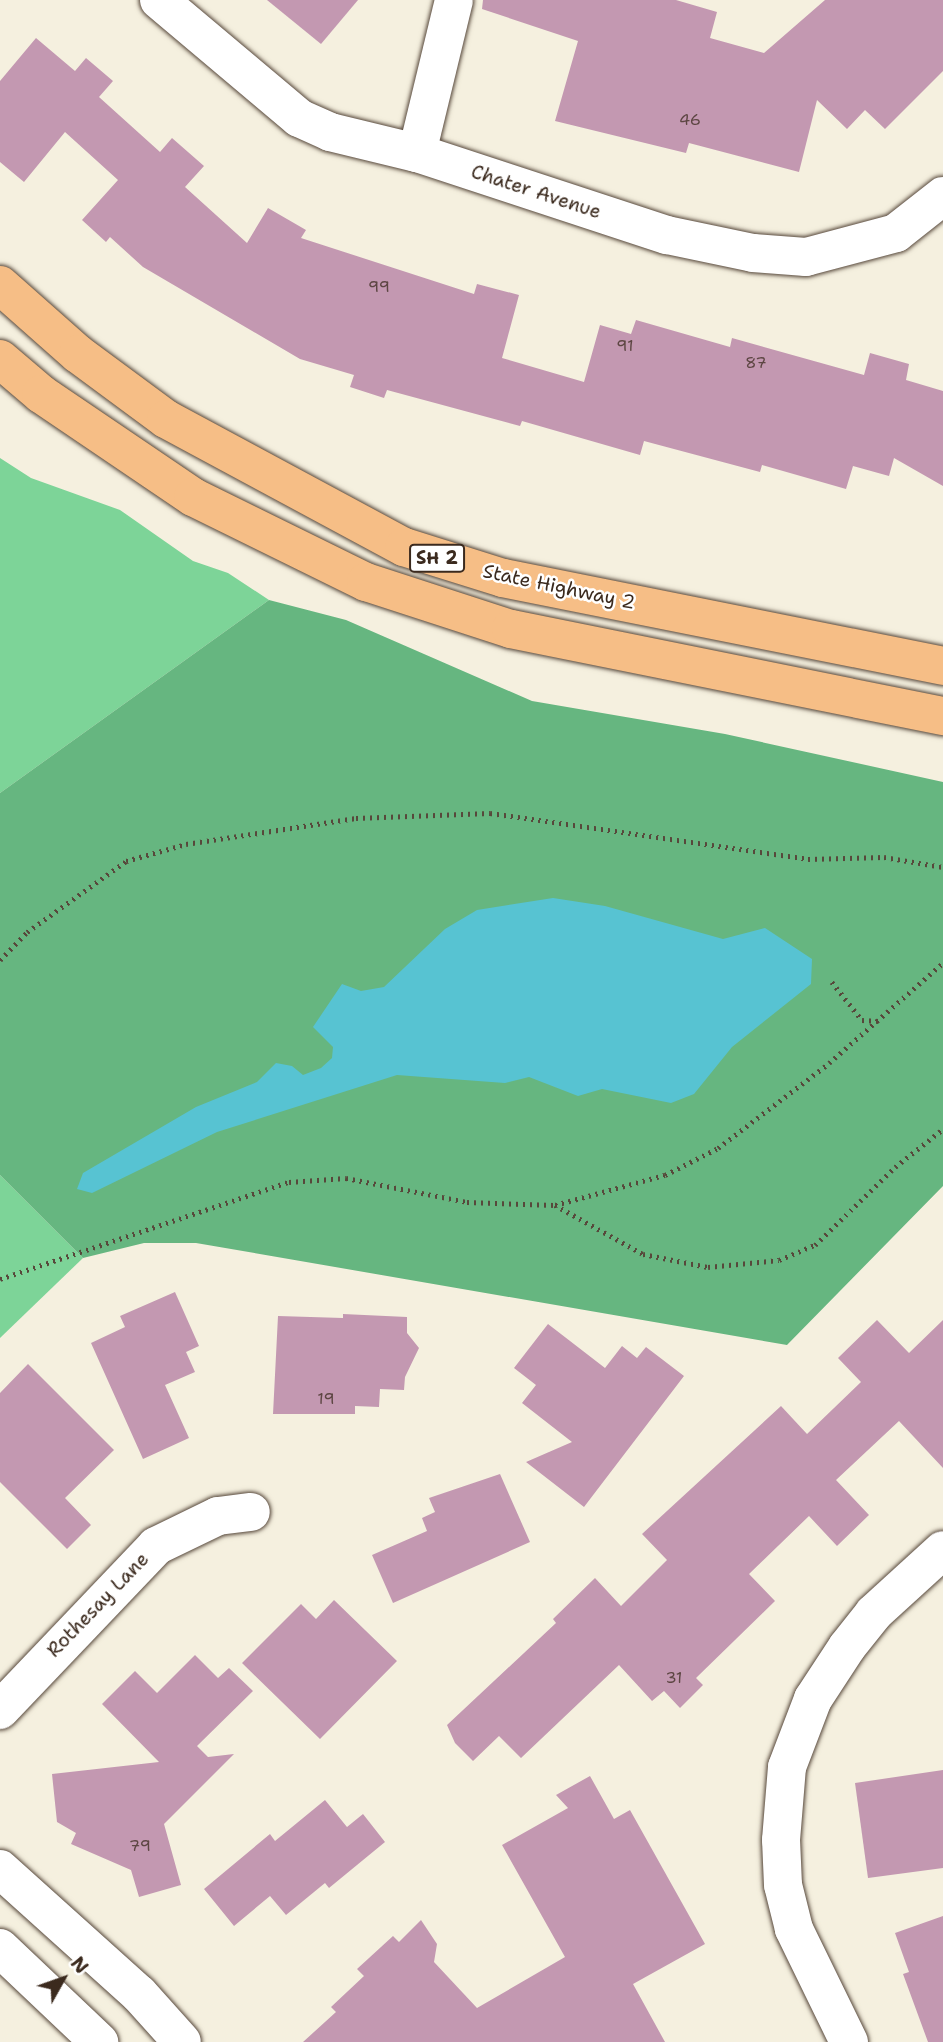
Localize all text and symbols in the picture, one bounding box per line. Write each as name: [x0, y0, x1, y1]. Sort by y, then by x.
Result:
house number: 46: [679, 110, 701, 130]
street label: Chater Avenue: [468, 160, 604, 224]
house number: 99: [368, 277, 390, 297]
house number: 91: [616, 336, 634, 356]
house number: 87: [745, 353, 767, 373]
road number: SH 2: [409, 544, 465, 572]
street label: State Highway 2: [481, 560, 637, 614]
house number: 19: [317, 1389, 335, 1409]
street label: Rothesay Lane: [42, 1548, 154, 1662]
house number: 31: [665, 1668, 683, 1688]
house number: 79: [129, 1836, 151, 1856]
north arrow: [28, 1944, 98, 2014]
text: N: [65, 1951, 94, 1979]

